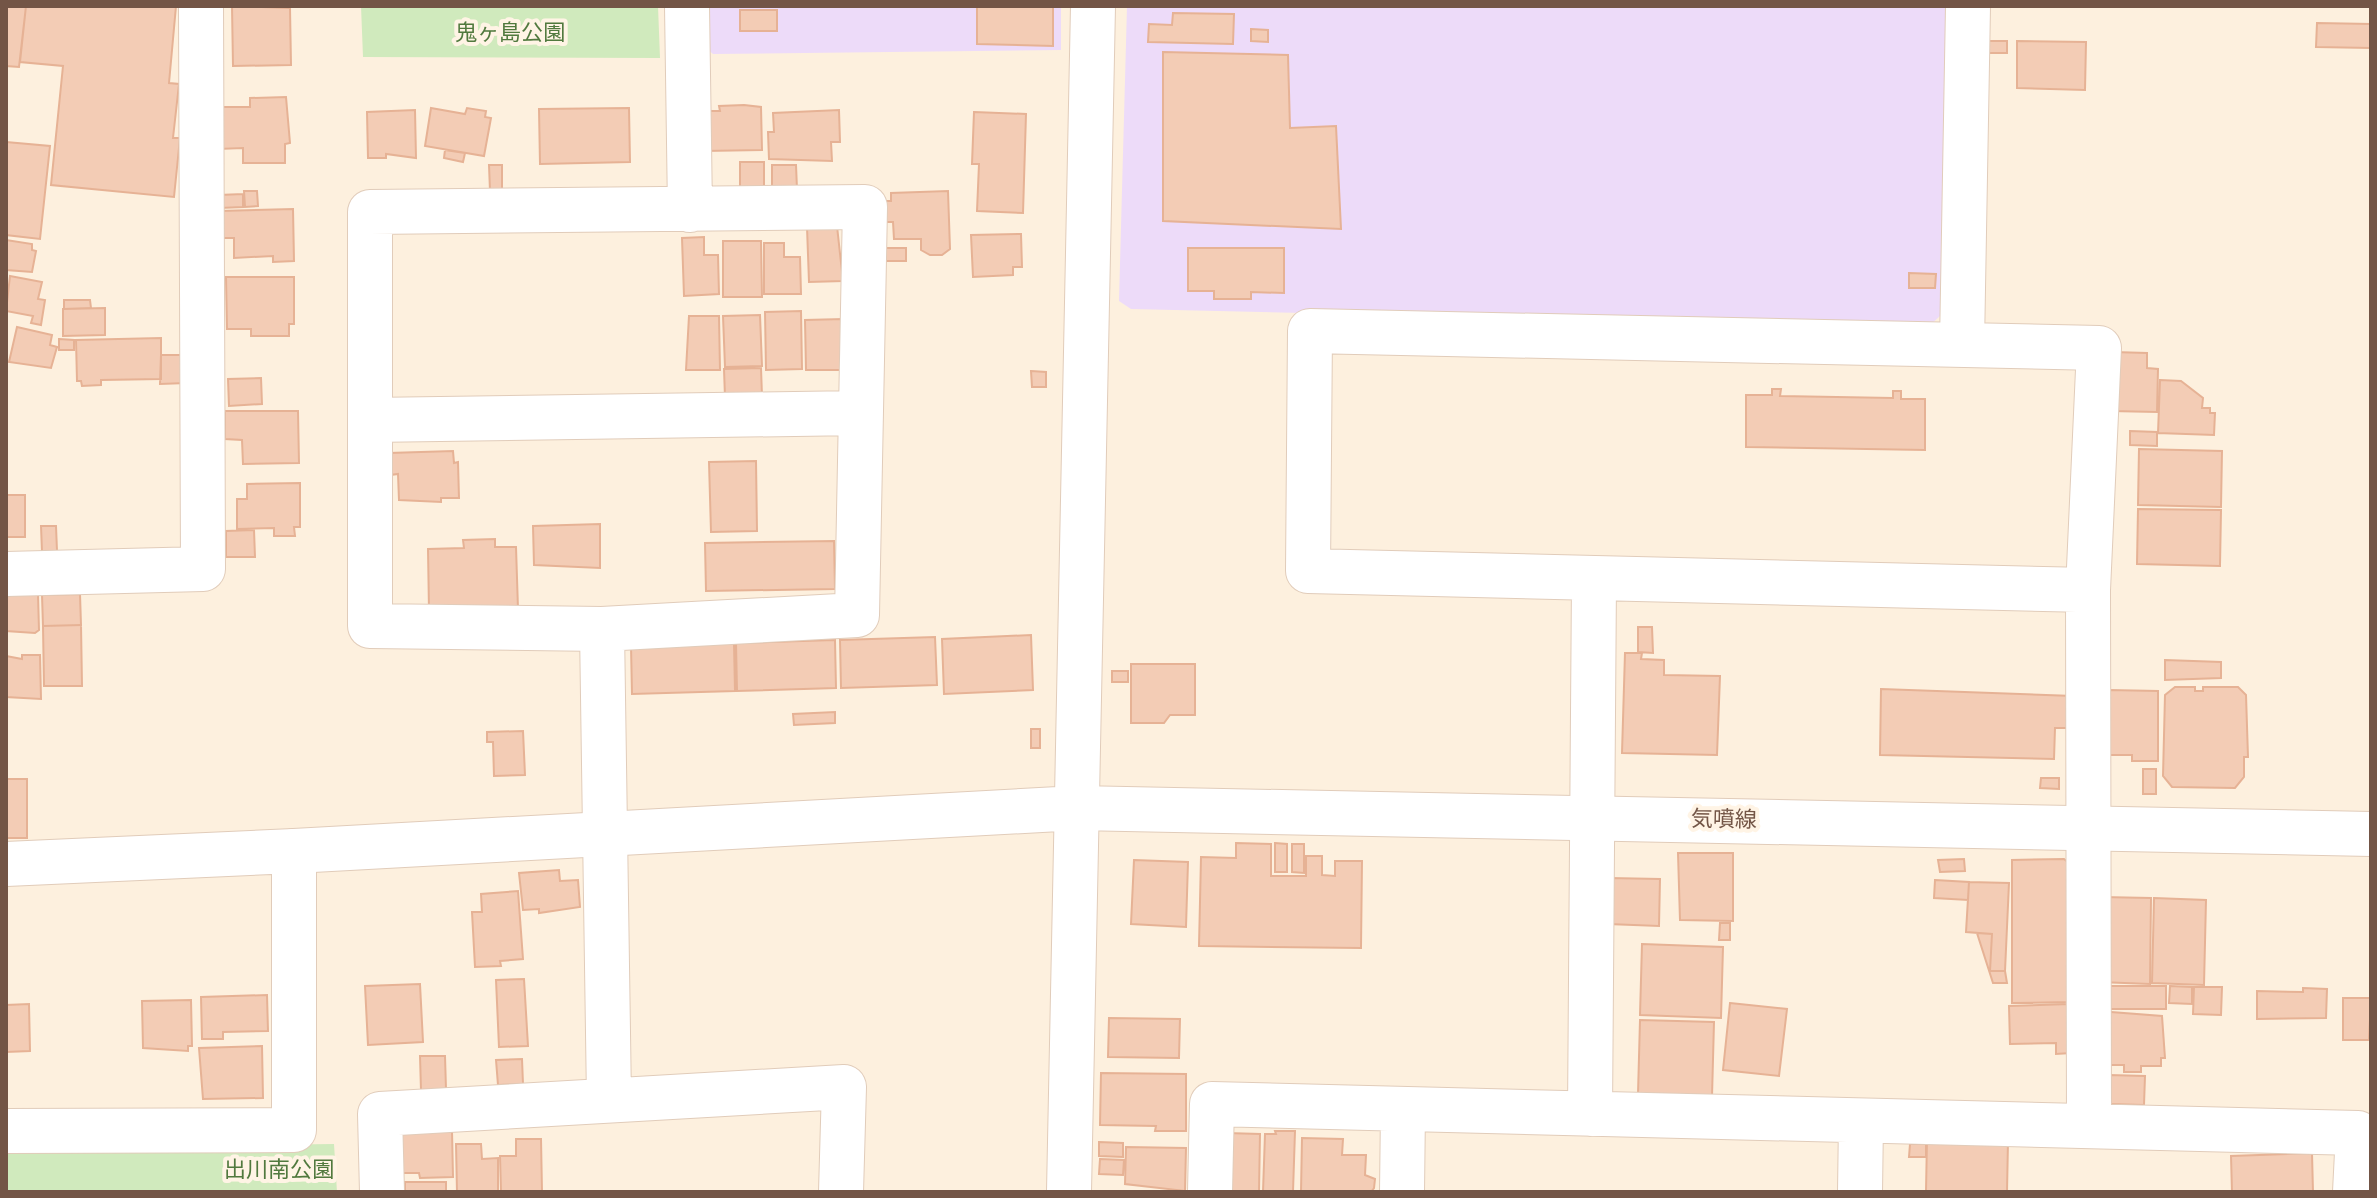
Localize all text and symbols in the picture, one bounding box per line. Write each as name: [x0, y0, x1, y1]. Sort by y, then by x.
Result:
park label: 鬼ヶ島公園: [455, 17, 565, 48]
street label: 気噴線: [1691, 803, 1757, 835]
park label: 出川南公園: [224, 1154, 334, 1185]

